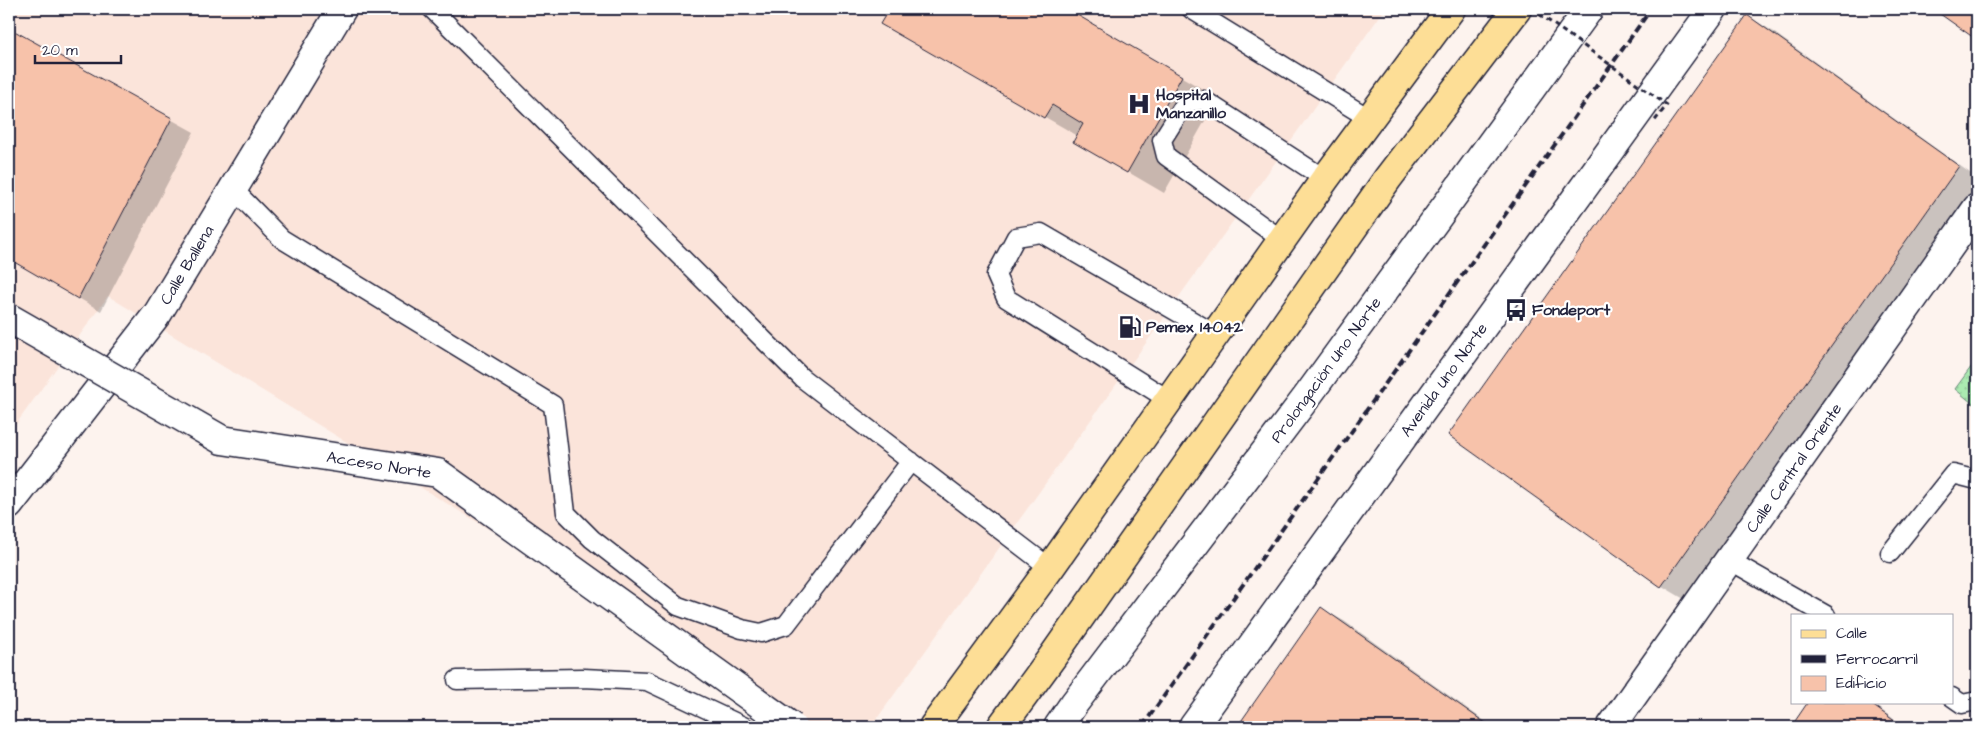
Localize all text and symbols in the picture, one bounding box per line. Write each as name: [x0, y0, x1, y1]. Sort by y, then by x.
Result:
scale bar: [35, 32, 121, 64]
text: 20 m: [42, 40, 78, 61]
place label: Hospital Manzanillo: [1156, 84, 1227, 124]
hospital icon: Hospital Manzanillo: [1126, 91, 1152, 117]
street label: Calle Ballena: [155, 221, 219, 309]
street label: Prolongación Uno Norte: [1266, 292, 1387, 448]
bus stop icon: Fondeport: [1503, 297, 1529, 323]
place label: Fondeport: [1532, 299, 1611, 321]
fuel station icon: Pemex 14042: [1117, 314, 1143, 340]
place label: Pemex 14042: [1146, 316, 1244, 338]
street label: Avenida Uno Norte: [1395, 318, 1493, 441]
street label: Calle Central Oriente: [1741, 398, 1847, 537]
street label: Acceso Norte: [325, 446, 433, 484]
legend: [1791, 614, 1954, 704]
text: Calle: [1836, 623, 1867, 644]
text: Ferrocarril: [1836, 649, 1918, 670]
text: Edificio: [1836, 673, 1887, 694]

